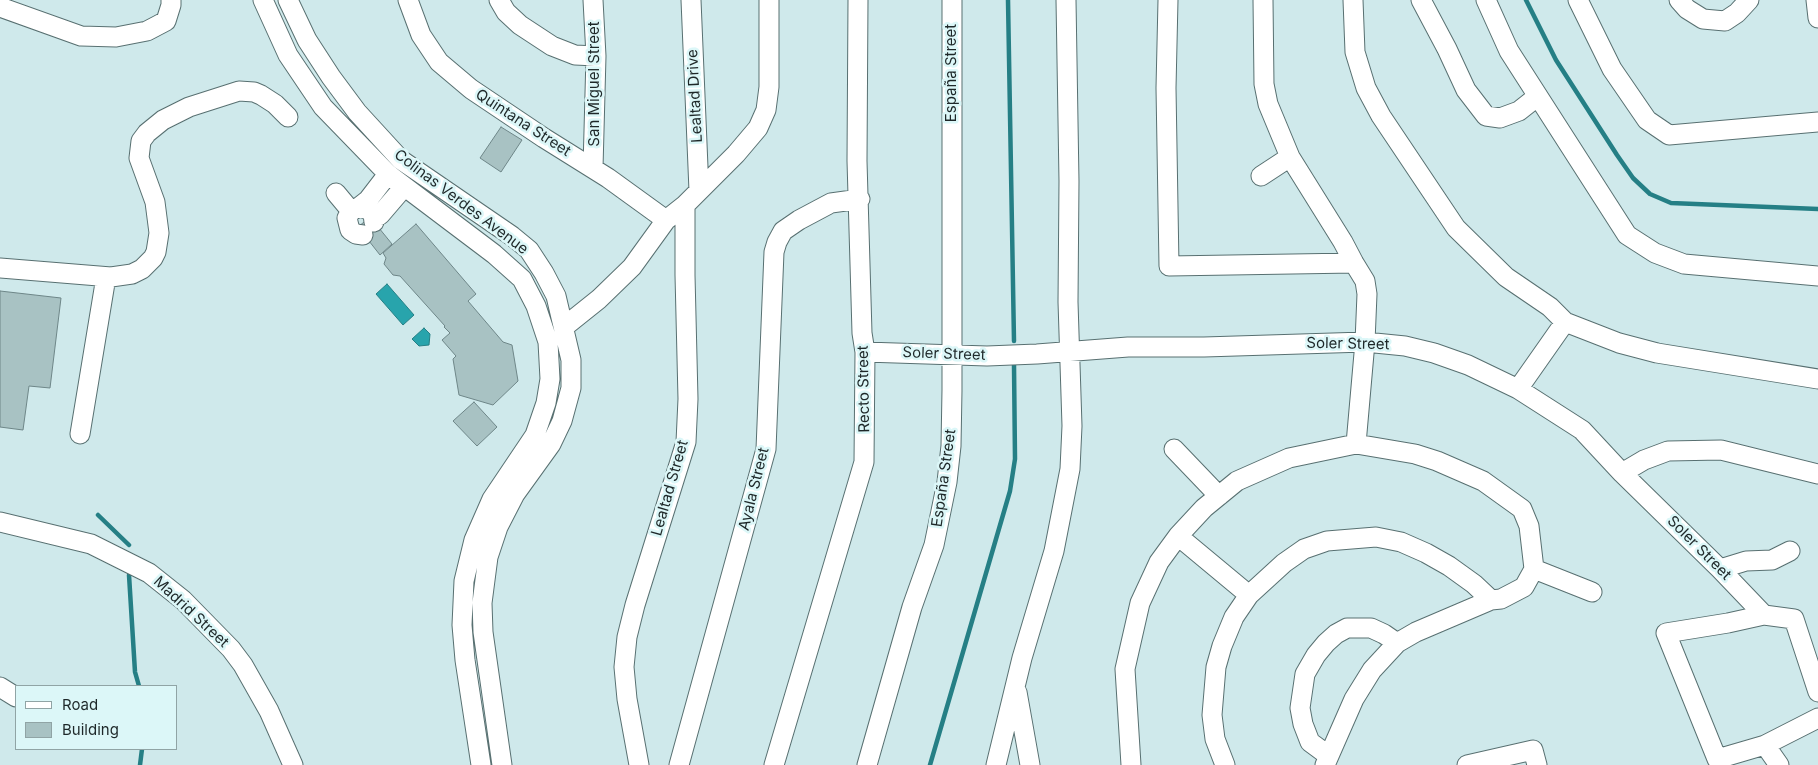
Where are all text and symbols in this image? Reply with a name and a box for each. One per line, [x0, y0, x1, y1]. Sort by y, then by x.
street label: San Miguel Street [585, 21, 603, 147]
street label: España Street [942, 24, 960, 122]
street label: Lealtad Drive [684, 49, 706, 143]
street label: Quintana Street [472, 85, 574, 161]
street label: Colinas Verdes Avenue [390, 146, 532, 258]
street label: Soler Street [1306, 334, 1390, 354]
street label: Soler Street [902, 344, 986, 364]
street label: Recto Street [854, 345, 874, 433]
street label: España Street [928, 428, 960, 528]
street label: Lealtad Street [648, 438, 692, 538]
street label: Ayala Street [735, 446, 773, 532]
street label: Soler Street [1663, 512, 1735, 584]
street label: Madrid Street [150, 573, 232, 651]
legend [15, 685, 178, 750]
text: Road [62, 695, 98, 714]
text: Building [62, 720, 119, 739]

